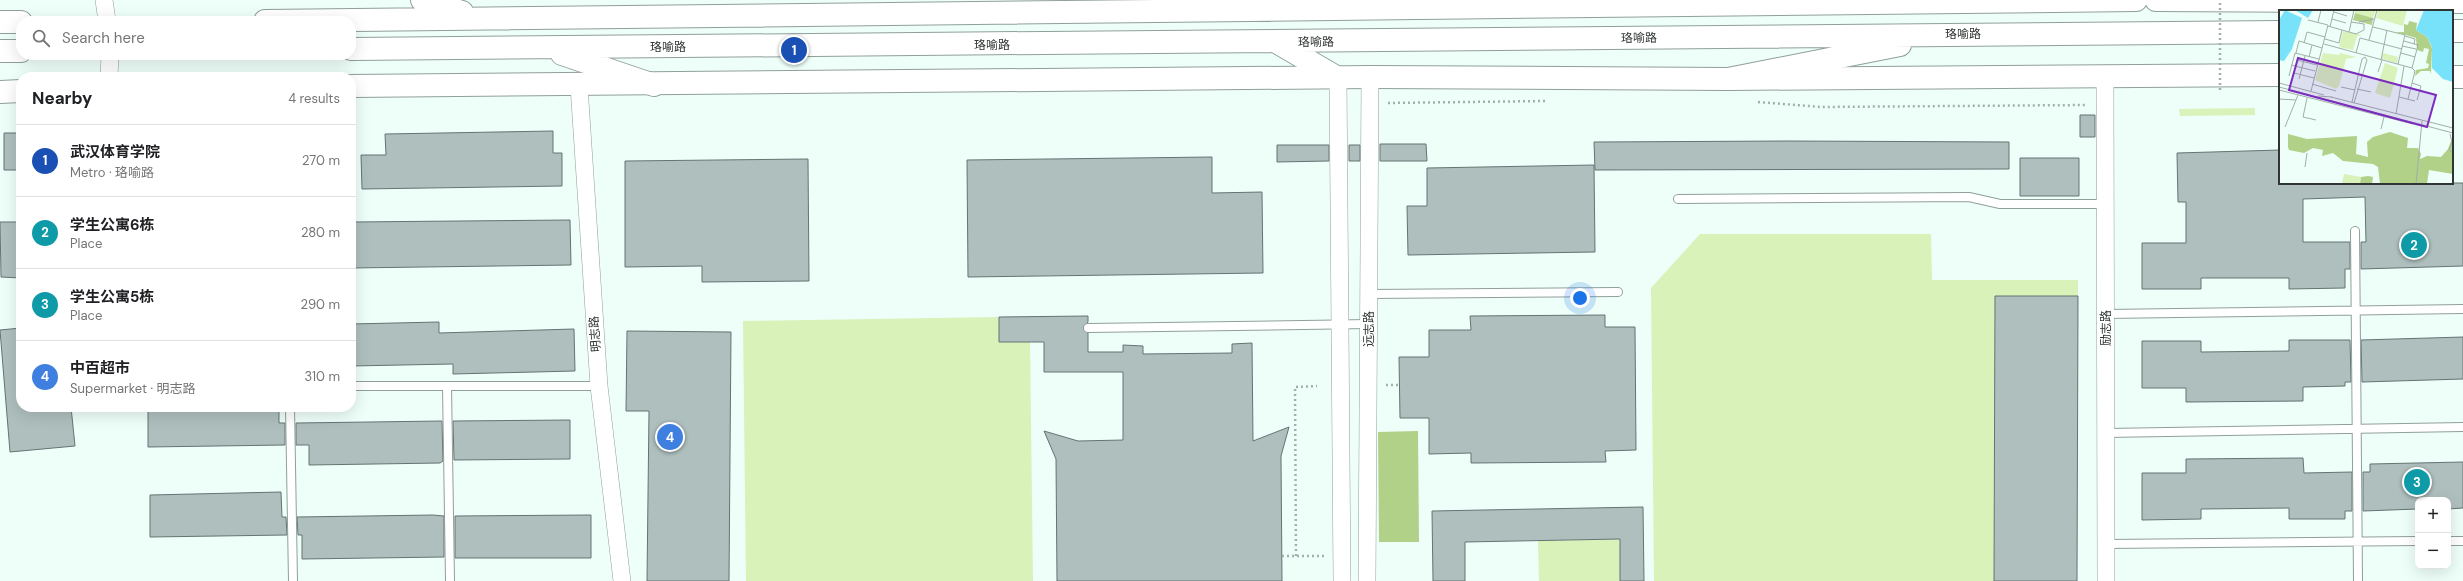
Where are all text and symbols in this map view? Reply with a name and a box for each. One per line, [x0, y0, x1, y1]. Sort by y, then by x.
inset map [2279, 10, 2453, 184]
search box [16, 16, 356, 60]
street label: 珞喻路 [1945, 26, 1981, 42]
icon: search [30, 27, 52, 49]
text: Search here [62, 28, 145, 48]
street label: 珞喻路 [1621, 30, 1657, 46]
street label: 珞喻路 [1298, 34, 1334, 50]
pin: 1 [781, 35, 807, 65]
street label: 珞喻路 [974, 37, 1010, 53]
street label: 珞喻路 [650, 39, 686, 55]
text: Nearby [32, 87, 92, 109]
text: 4 results [288, 90, 340, 107]
text: 武汉体育学院 [70, 142, 160, 162]
text: 1 [43, 152, 47, 169]
text: 270 m [302, 152, 340, 169]
text: Metro · 珞喻路 [70, 164, 154, 181]
text: 学生公寓6栋 [70, 215, 155, 235]
text: 2 [41, 224, 49, 241]
text: 280 m [301, 224, 340, 241]
pin: 2 [2401, 230, 2427, 260]
text: Place [70, 235, 102, 252]
text: 学生公寓5栋 [70, 287, 154, 307]
your location [1570, 288, 1590, 308]
text: 3 [41, 296, 49, 313]
text: 290 m [301, 296, 340, 313]
text: Place [70, 307, 102, 324]
street label: 励志路 [2098, 310, 2114, 346]
street label: 远志路 [1361, 311, 1377, 347]
street label: 明志路 [586, 315, 604, 353]
text: 中百超市 [70, 358, 130, 378]
text: 4 [41, 368, 49, 385]
text: 310 m [305, 368, 340, 385]
text: Supermarket · 明志路 [70, 380, 196, 397]
pin: 4 [657, 422, 683, 452]
pin: 3 [2404, 467, 2430, 497]
map controls [2415, 497, 2451, 569]
button: + [2415, 497, 2451, 533]
button: − [2415, 533, 2451, 569]

